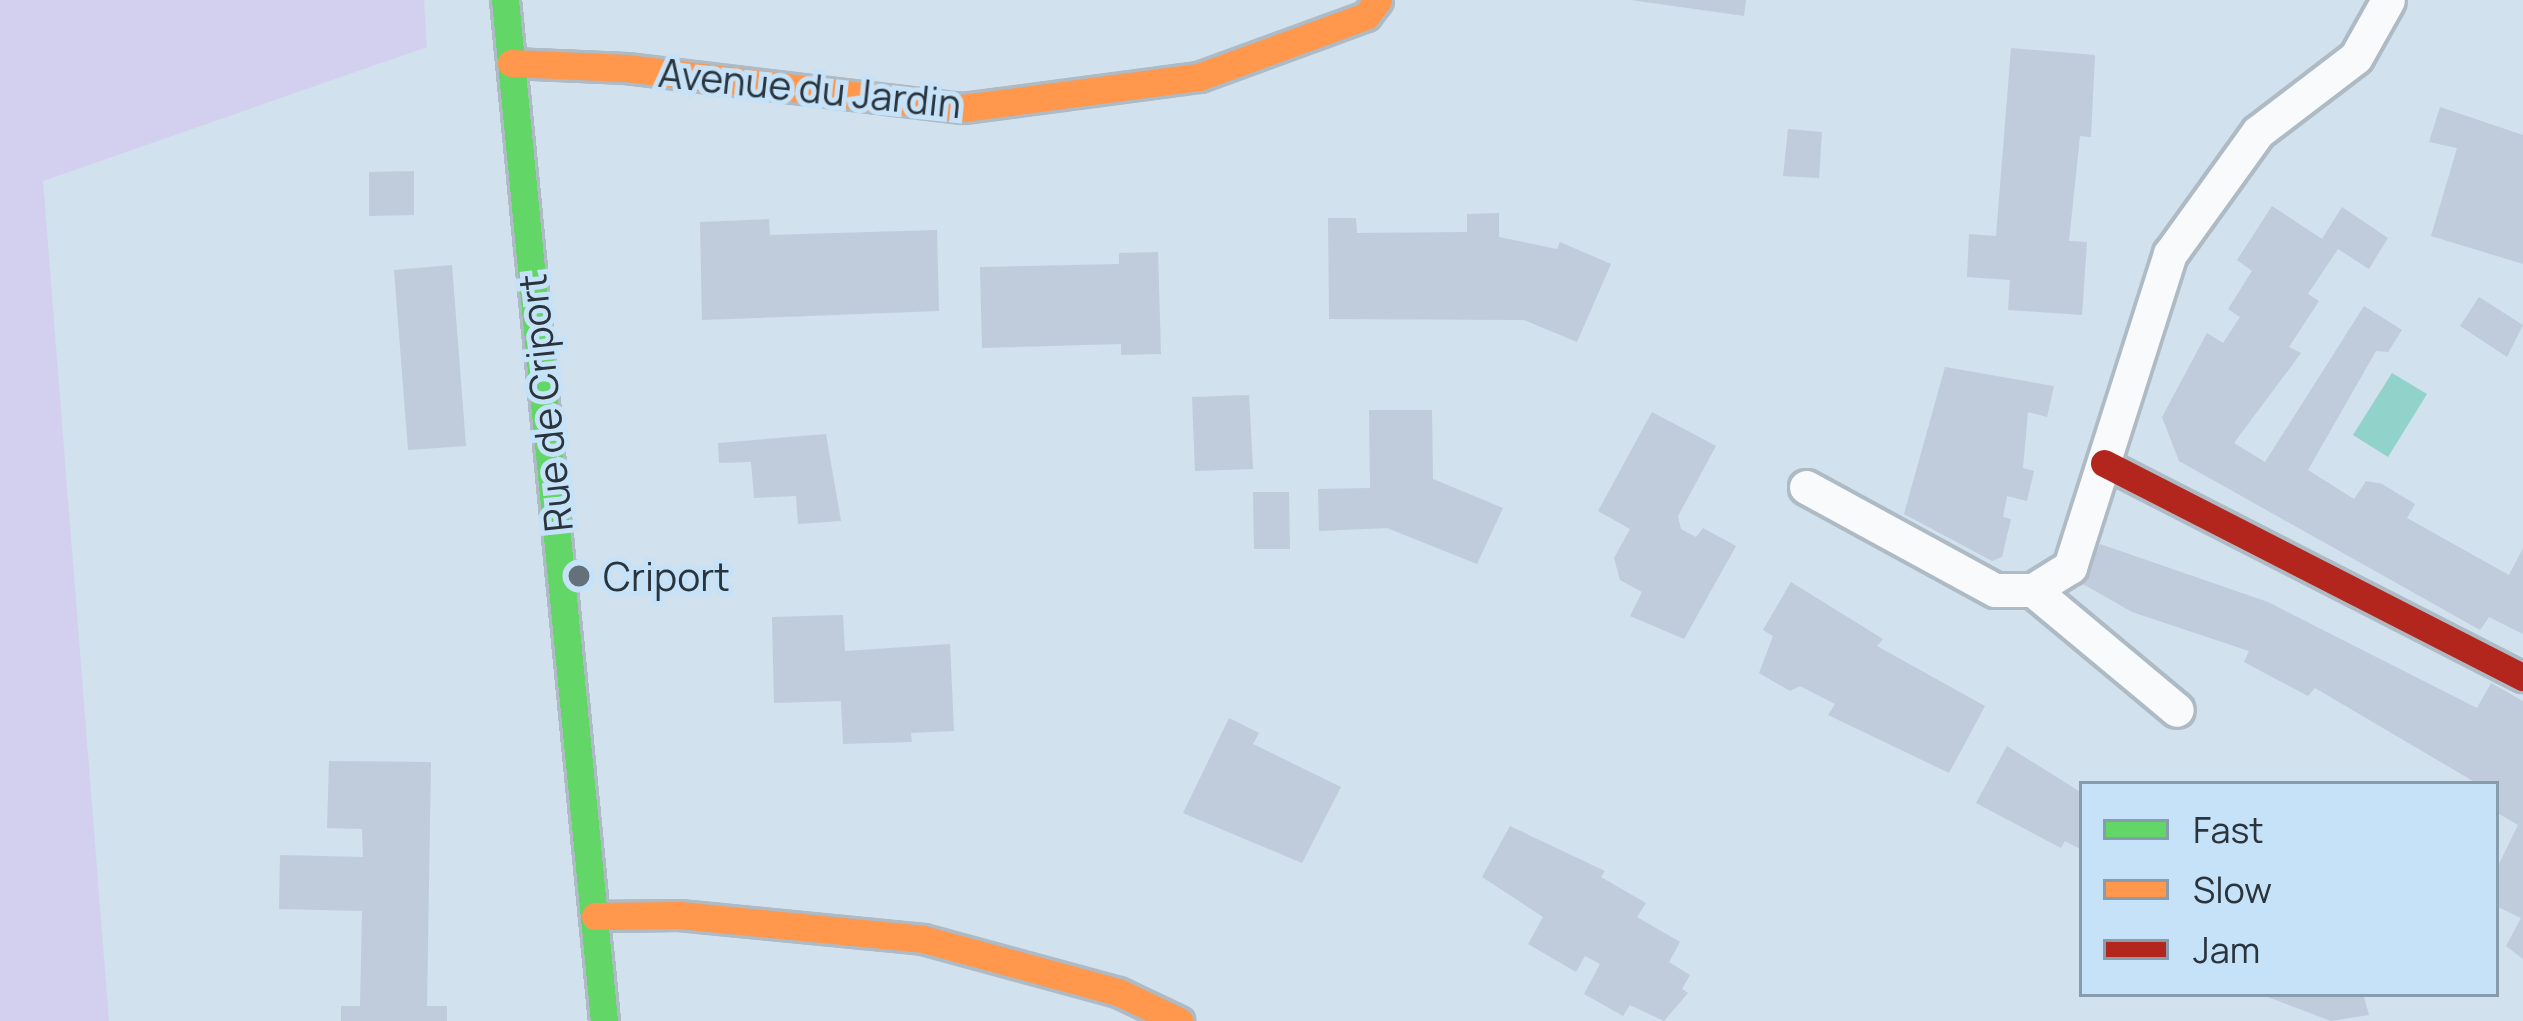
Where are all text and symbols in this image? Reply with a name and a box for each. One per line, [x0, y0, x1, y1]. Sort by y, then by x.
street label: Avenue du Jardin [656, 49, 964, 127]
street label: Rue de Criport [508, 272, 582, 534]
place label: Criport [603, 553, 730, 599]
marker: Criport [566, 563, 592, 589]
legend [2079, 781, 2499, 997]
text: Fast [2193, 805, 2264, 854]
text: Slow [2193, 865, 2272, 914]
text: Jam [2193, 925, 2260, 974]

